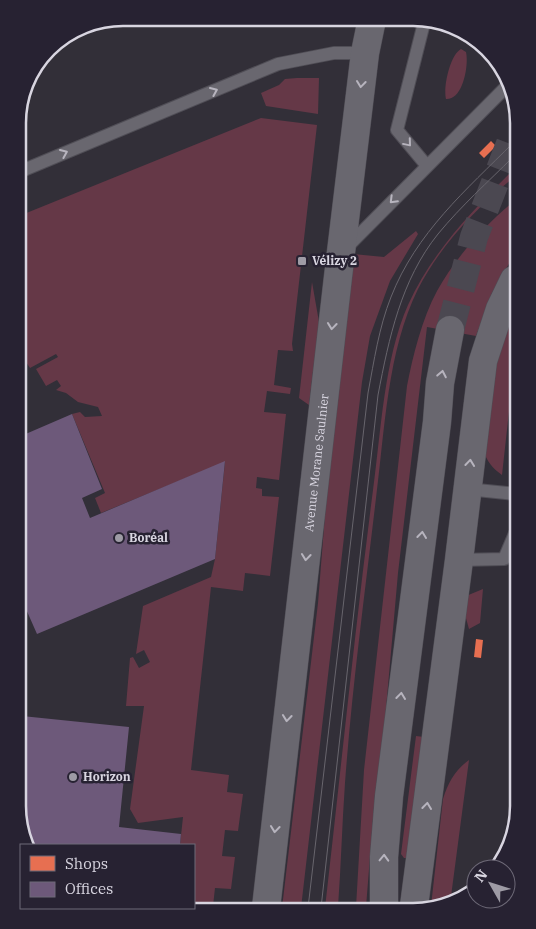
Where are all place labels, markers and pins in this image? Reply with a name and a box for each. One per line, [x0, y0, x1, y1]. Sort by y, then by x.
place label: Vélizy 2 [312, 253, 357, 268]
marker: Vélizy 2 [296, 255, 308, 267]
place label: Boréal [129, 530, 168, 545]
marker: Boréal [113, 532, 125, 544]
place label: Horizon [83, 769, 131, 784]
marker: Horizon [67, 771, 79, 783]

